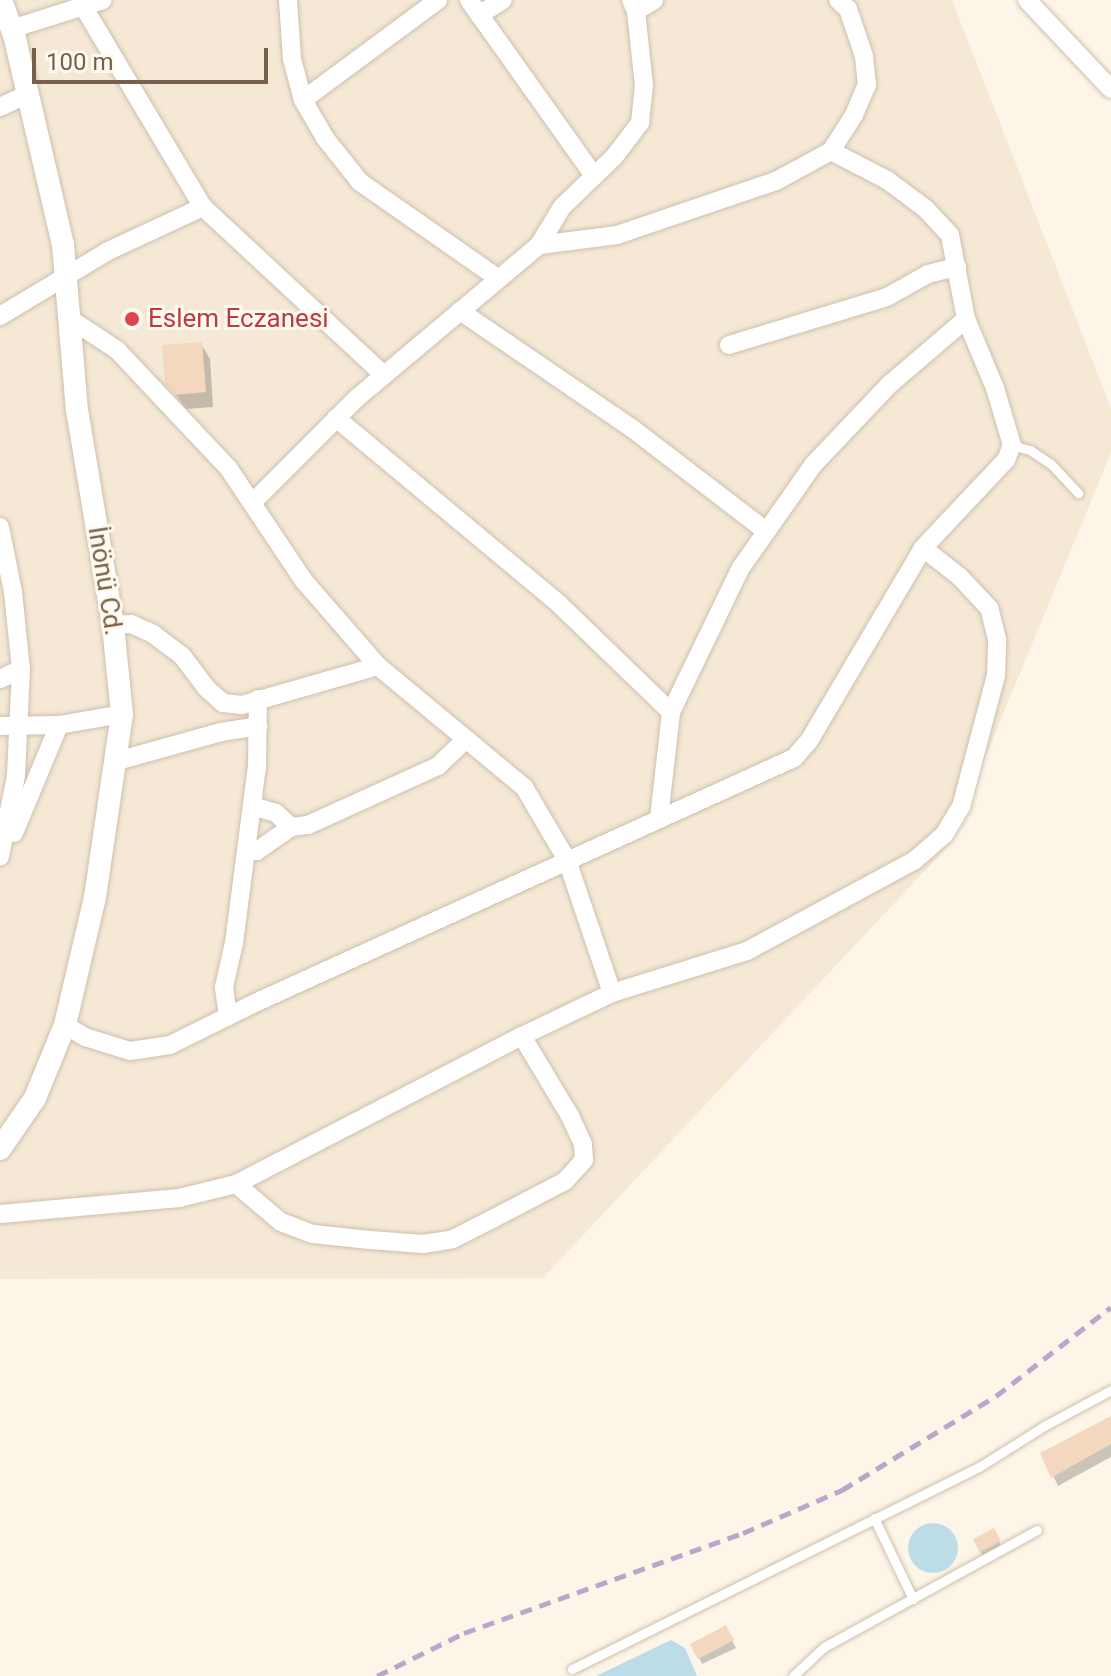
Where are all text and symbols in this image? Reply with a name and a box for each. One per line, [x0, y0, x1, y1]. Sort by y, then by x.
scale bar [36, 32, 272, 82]
text: 100 m [46, 48, 113, 76]
place label: Eslem Eczanesi [148, 303, 329, 335]
marker: Eslem Eczanesi [123, 310, 141, 328]
street label: İnönü Cd. [81, 524, 129, 638]

